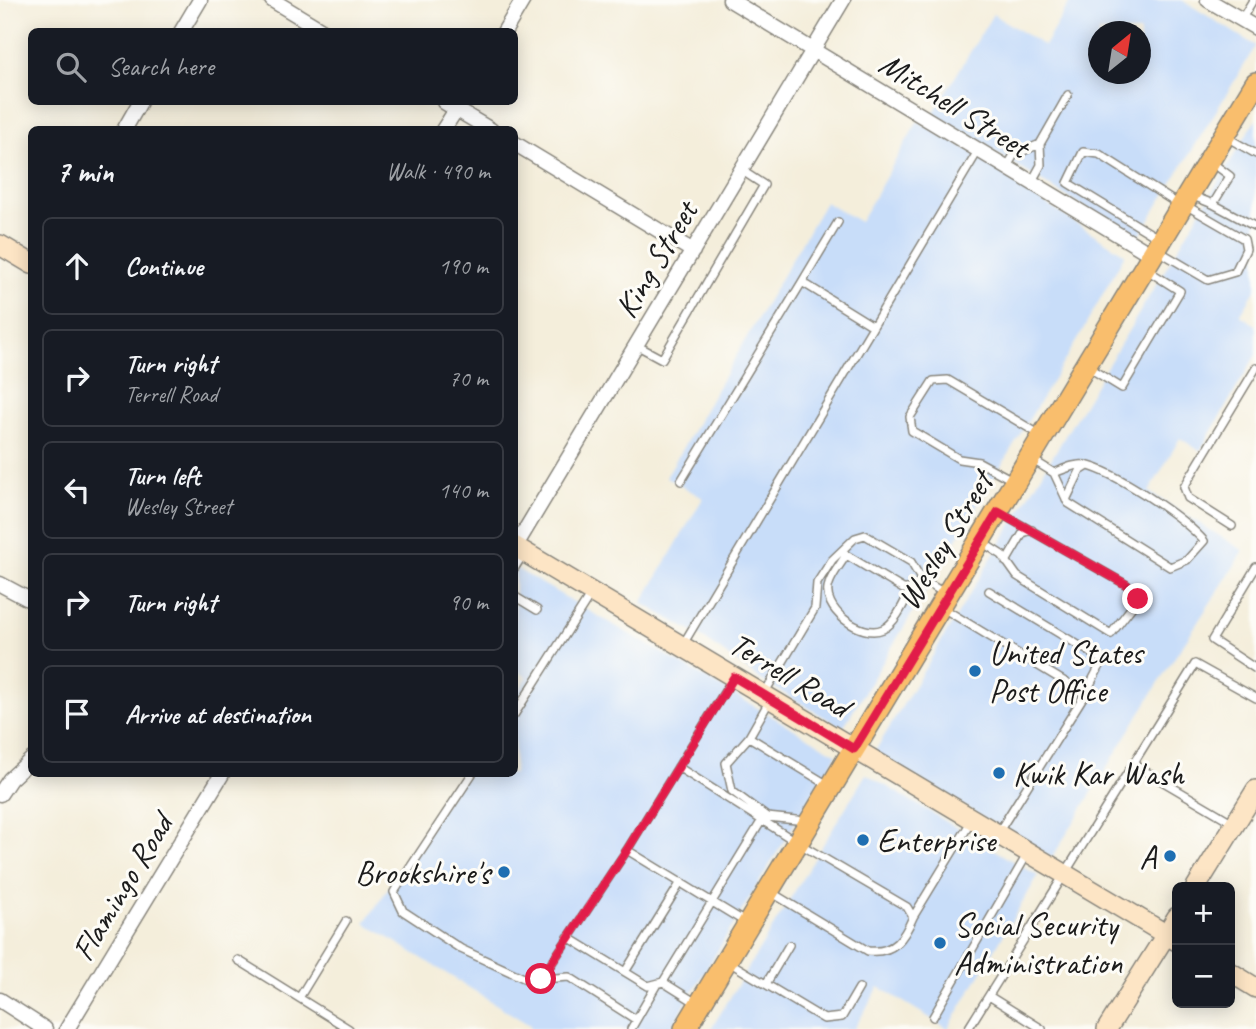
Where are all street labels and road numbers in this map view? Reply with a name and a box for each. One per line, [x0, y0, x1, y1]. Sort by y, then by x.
street label: Mitchell Street [872, 42, 1040, 169]
street label: King Street [605, 191, 709, 325]
street label: Wesley Street [887, 460, 1004, 617]
street label: Terrell Road [722, 623, 862, 730]
street label: Flamingo Road [62, 802, 185, 968]

